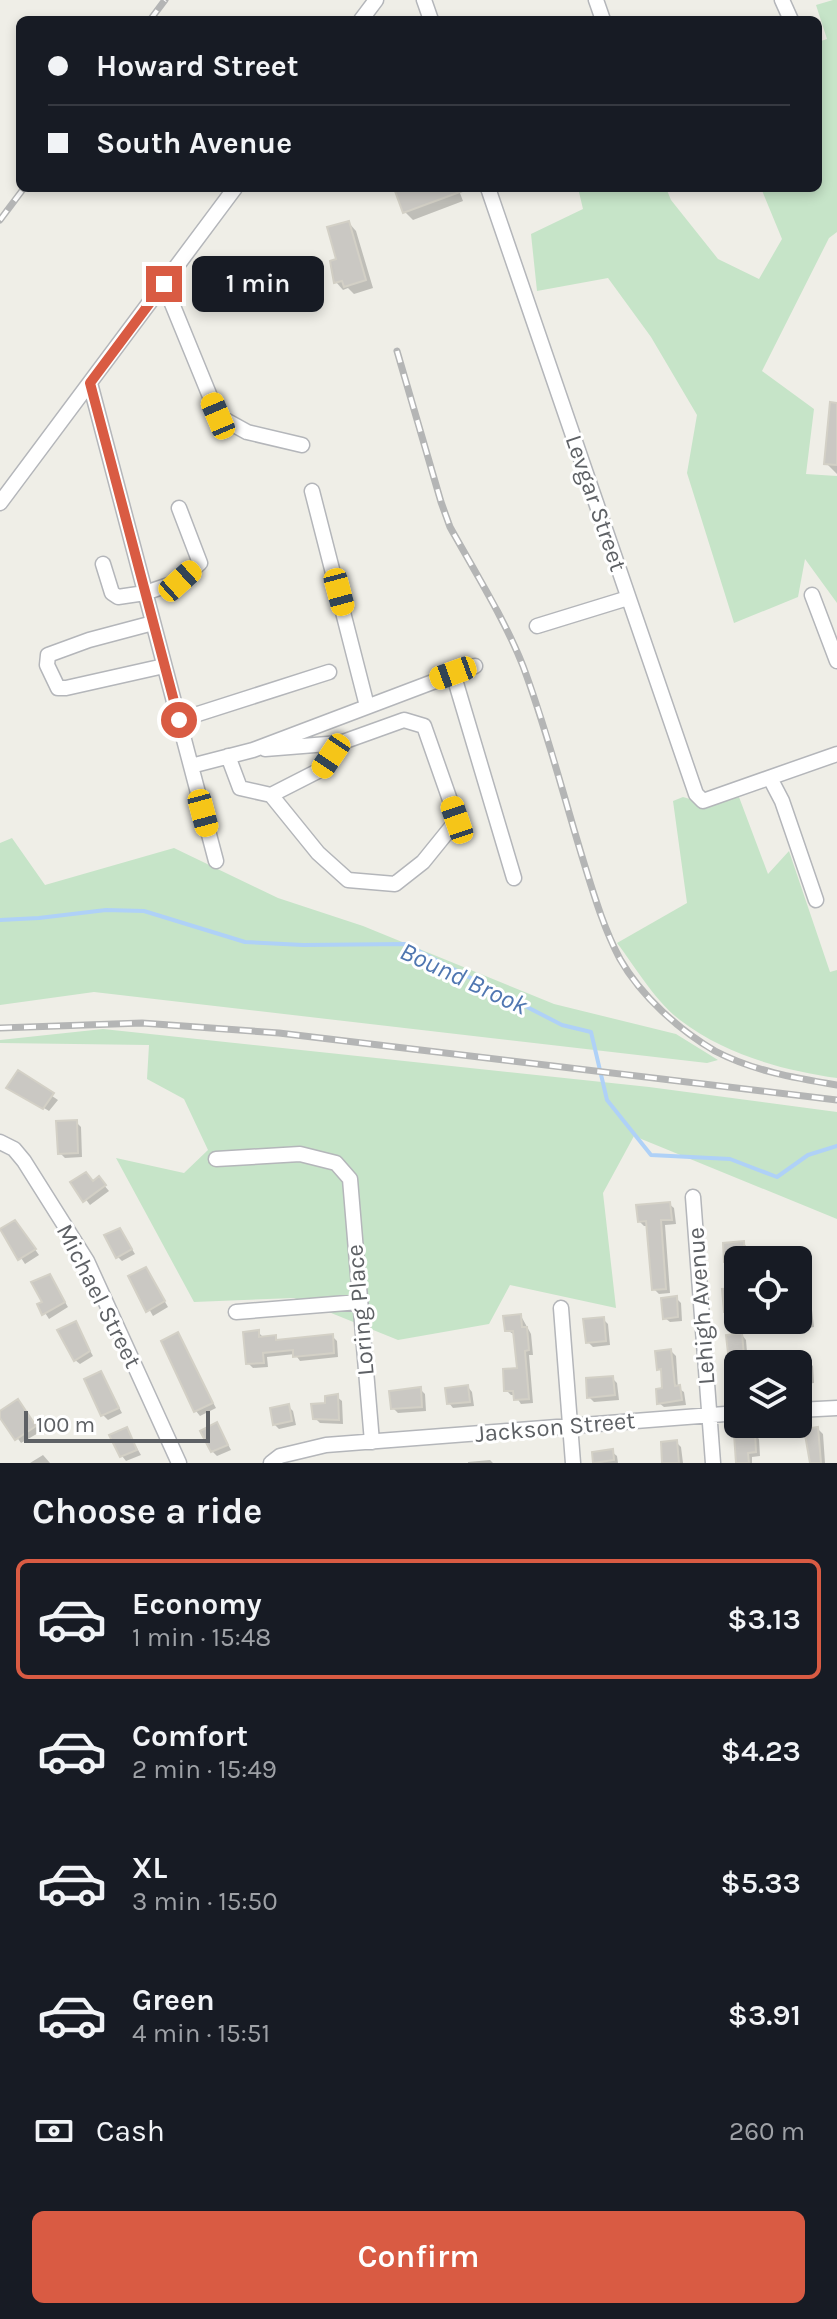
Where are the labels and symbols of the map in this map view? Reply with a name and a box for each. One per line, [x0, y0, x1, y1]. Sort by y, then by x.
callout: 1 min [192, 256, 324, 312]
route end [146, 266, 182, 302]
car [198, 389, 238, 443]
street label: Levgar Street [560, 431, 632, 575]
car [154, 556, 206, 606]
car [321, 566, 357, 618]
car [426, 654, 480, 692]
route start [161, 702, 197, 738]
car [308, 729, 354, 783]
car [185, 787, 221, 839]
car [438, 793, 476, 847]
water label: Bound Brook [395, 935, 533, 1022]
street label: Michael Street [51, 1219, 147, 1373]
street label: Lehigh Avenue [682, 1226, 720, 1386]
street label: Loring Place [340, 1243, 380, 1377]
street label: Jackson Street [474, 1406, 636, 1448]
scale bar [24, 1407, 210, 1443]

